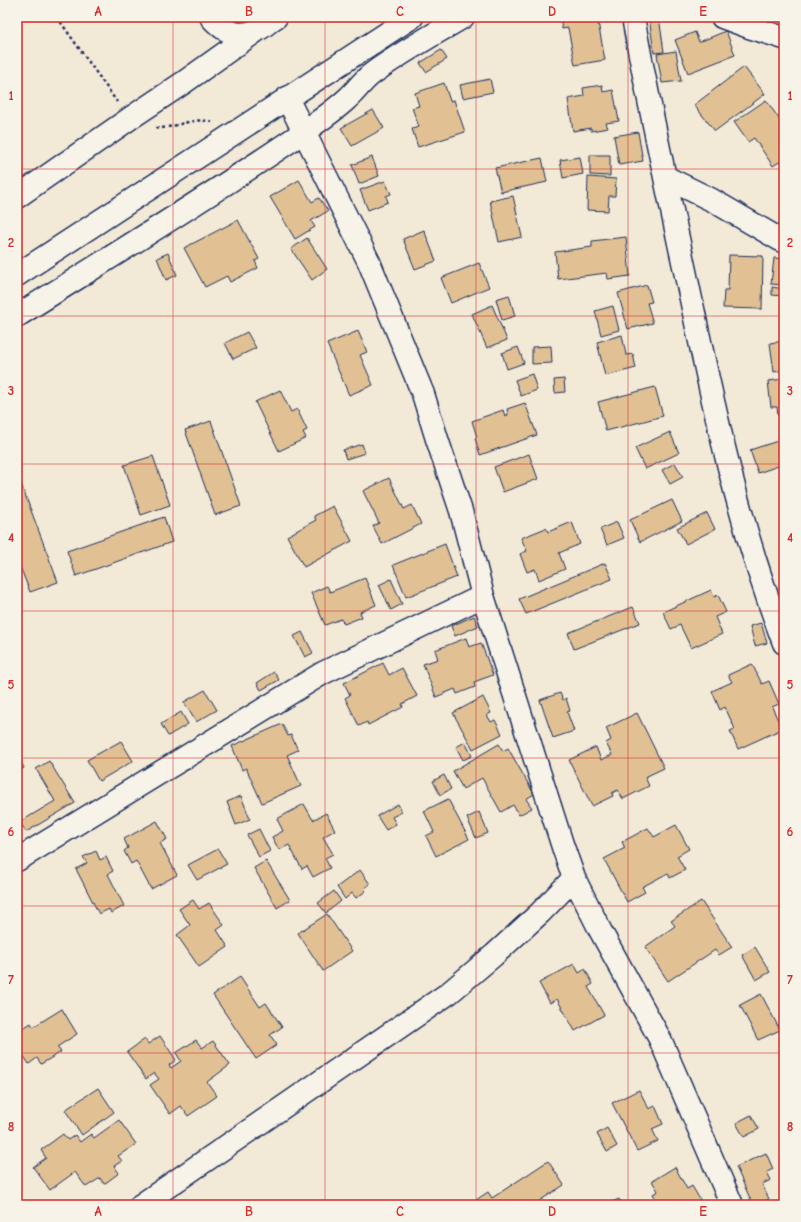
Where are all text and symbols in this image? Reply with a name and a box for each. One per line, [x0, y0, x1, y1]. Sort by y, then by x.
text: A [94, 4, 102, 19]
text: B [245, 4, 253, 19]
text: C [396, 4, 404, 19]
text: D [548, 4, 556, 19]
text: E [699, 4, 707, 19]
text: 1 [8, 88, 14, 103]
text: 1 [787, 88, 793, 103]
text: 2 [8, 235, 14, 250]
text: 2 [787, 235, 793, 250]
text: 3 [8, 383, 14, 398]
text: 3 [787, 383, 793, 398]
text: 4 [8, 530, 14, 545]
text: 4 [787, 530, 793, 545]
text: 5 [8, 677, 15, 692]
text: 5 [787, 677, 794, 692]
text: 6 [8, 824, 15, 839]
text: 6 [787, 824, 794, 839]
text: 7 [8, 972, 14, 987]
text: 7 [787, 972, 793, 987]
text: 8 [8, 1119, 14, 1134]
text: 8 [787, 1119, 793, 1134]
text: A [94, 1204, 102, 1219]
text: B [245, 1204, 253, 1219]
text: C [396, 1204, 404, 1219]
text: D [548, 1204, 556, 1219]
text: E [699, 1204, 707, 1219]

